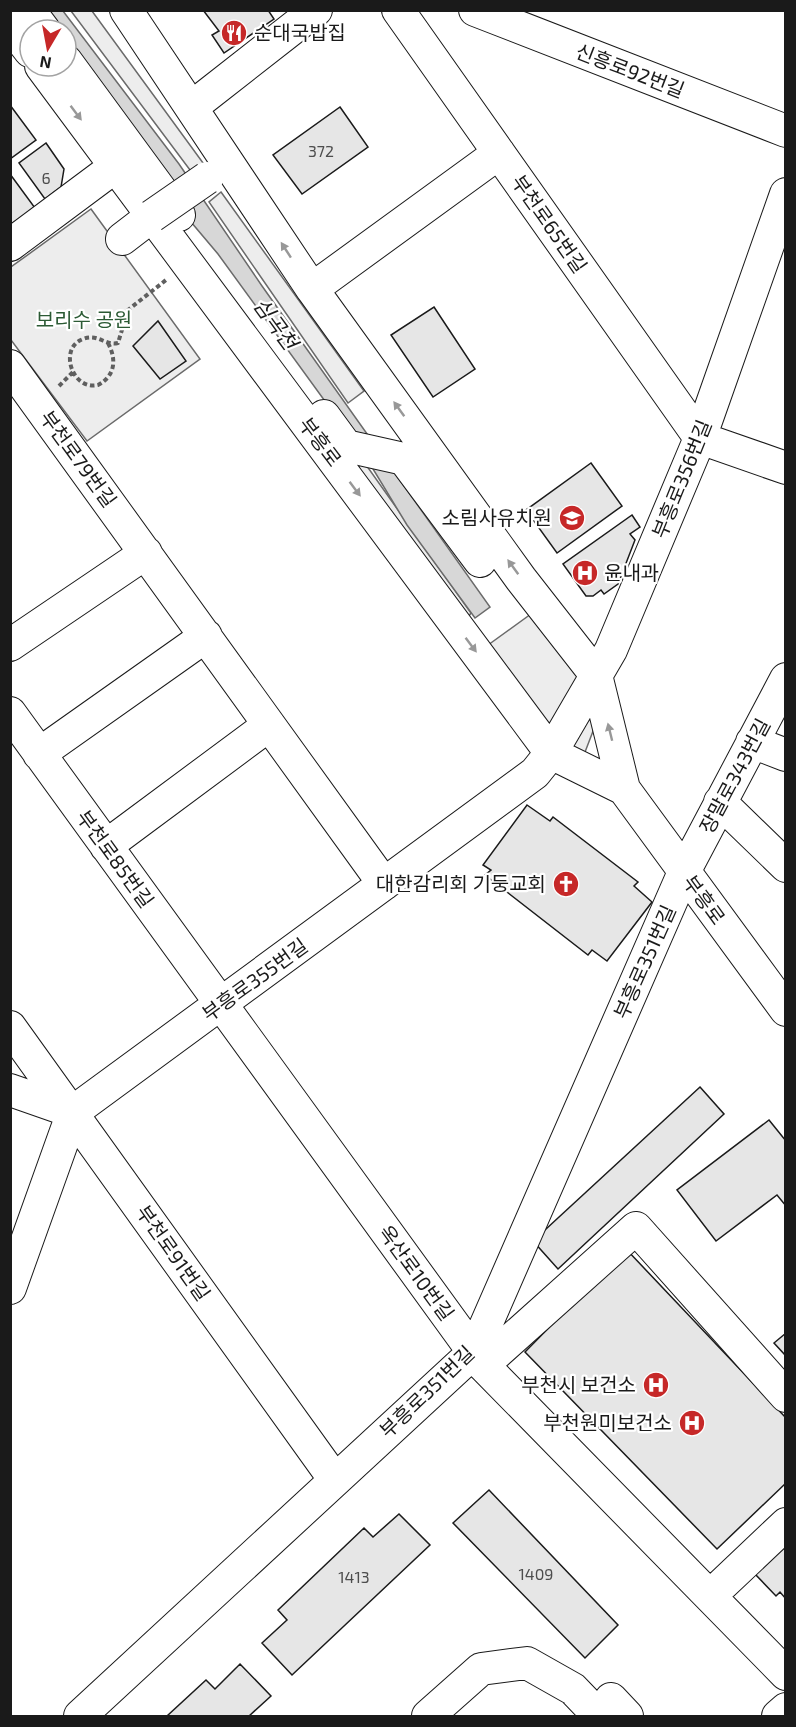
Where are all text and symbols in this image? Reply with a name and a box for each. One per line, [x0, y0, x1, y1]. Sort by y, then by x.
north arrow [18, 18, 78, 78]
restaurant icon: 순대국밥집 [219, 18, 249, 48]
place label: 순대국밥집 [254, 20, 346, 44]
street label: 신흥로92번길 [573, 38, 688, 102]
text: N [38, 53, 53, 74]
one-way arrow [69, 105, 82, 121]
house number: 372 [308, 141, 334, 160]
house number: 6 [41, 168, 51, 187]
street label: 부천로65번길 [507, 170, 592, 277]
one-way arrow [281, 242, 292, 258]
water label: 심곡천 [249, 292, 305, 356]
park label: 보리수 공원 [36, 307, 132, 331]
one-way arrow [393, 402, 405, 417]
street label: 부천로79번길 [36, 405, 122, 511]
street label: 부흥로 [295, 412, 347, 471]
street label: 부흥로356번길 [646, 416, 716, 541]
one-way arrow [349, 480, 361, 496]
school or university icon: 소림사유치원 [557, 503, 587, 533]
place label: 소림사유치원 [442, 505, 552, 529]
hospital icon: 윤내과 [570, 558, 600, 588]
one-way arrow [507, 560, 519, 576]
place label: 윤내과 [604, 560, 659, 584]
one-way arrow [465, 637, 478, 653]
street label: 장말로343번길 [694, 714, 774, 837]
one-way arrow [604, 723, 614, 741]
street label: 부천로85번길 [72, 805, 159, 912]
church icon: 대한감리회 기둥교회 [551, 869, 581, 899]
street label: 부흥로 [679, 870, 731, 929]
place label: 대한감리회 기둥교회 [376, 871, 546, 895]
street label: 부흥로351번길 [608, 901, 680, 1022]
street label: 부흥로355번길 [197, 933, 312, 1026]
street label: 부천로91번길 [132, 1200, 216, 1305]
street label: 옥산로10번길 [374, 1220, 459, 1325]
street label: 부흥로351번길 [374, 1340, 478, 1442]
hospital icon: 부천시 보건소 [641, 1370, 671, 1400]
place label: 부천시 보건소 [521, 1372, 636, 1396]
hospital icon: 부천원미보건소 [677, 1408, 707, 1438]
place label: 부천원미보건소 [543, 1410, 672, 1434]
house number: 1409 [518, 1564, 554, 1583]
house number: 1413 [338, 1567, 370, 1586]

